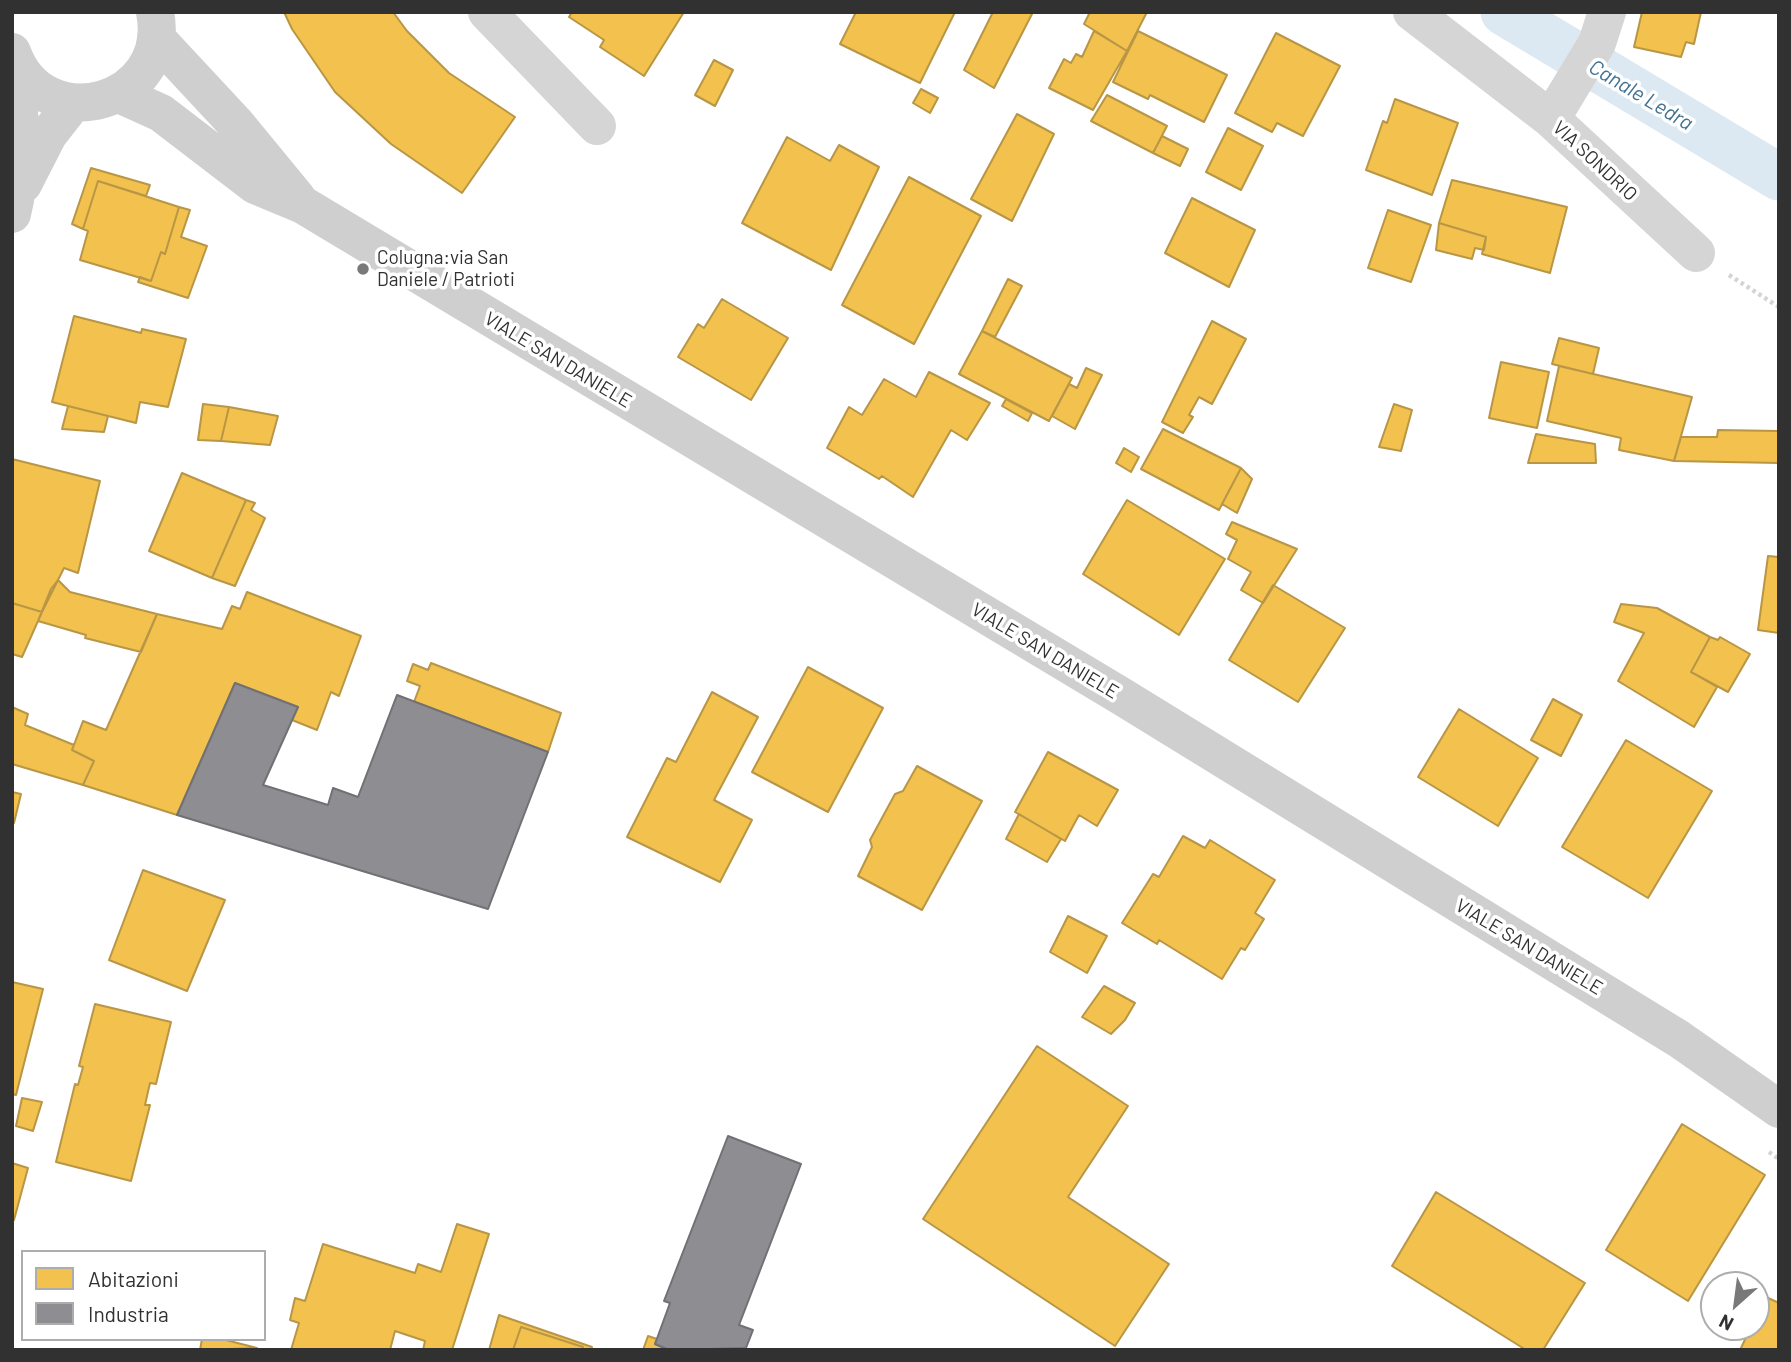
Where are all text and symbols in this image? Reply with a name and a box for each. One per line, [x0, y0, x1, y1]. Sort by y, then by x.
water label: Canale Ledra [1584, 54, 1698, 136]
street label: VIA SONDRIO [1548, 116, 1642, 206]
place label: Colugna:via San Daniele / Patrioti [377, 247, 515, 291]
marker: Colugna:via San Daniele / Patrioti [355, 261, 371, 277]
street label: VIALE SAN DANIELE [480, 307, 636, 413]
street label: VIALE SAN DANIELE [967, 598, 1123, 704]
street label: VIALE SAN DANIELE [1451, 894, 1607, 1000]
legend [21, 1250, 266, 1341]
text: Abitazioni [88, 1266, 179, 1291]
north arrow [1700, 1271, 1770, 1341]
text: Industria [88, 1301, 169, 1326]
text: N [1715, 1310, 1737, 1336]

